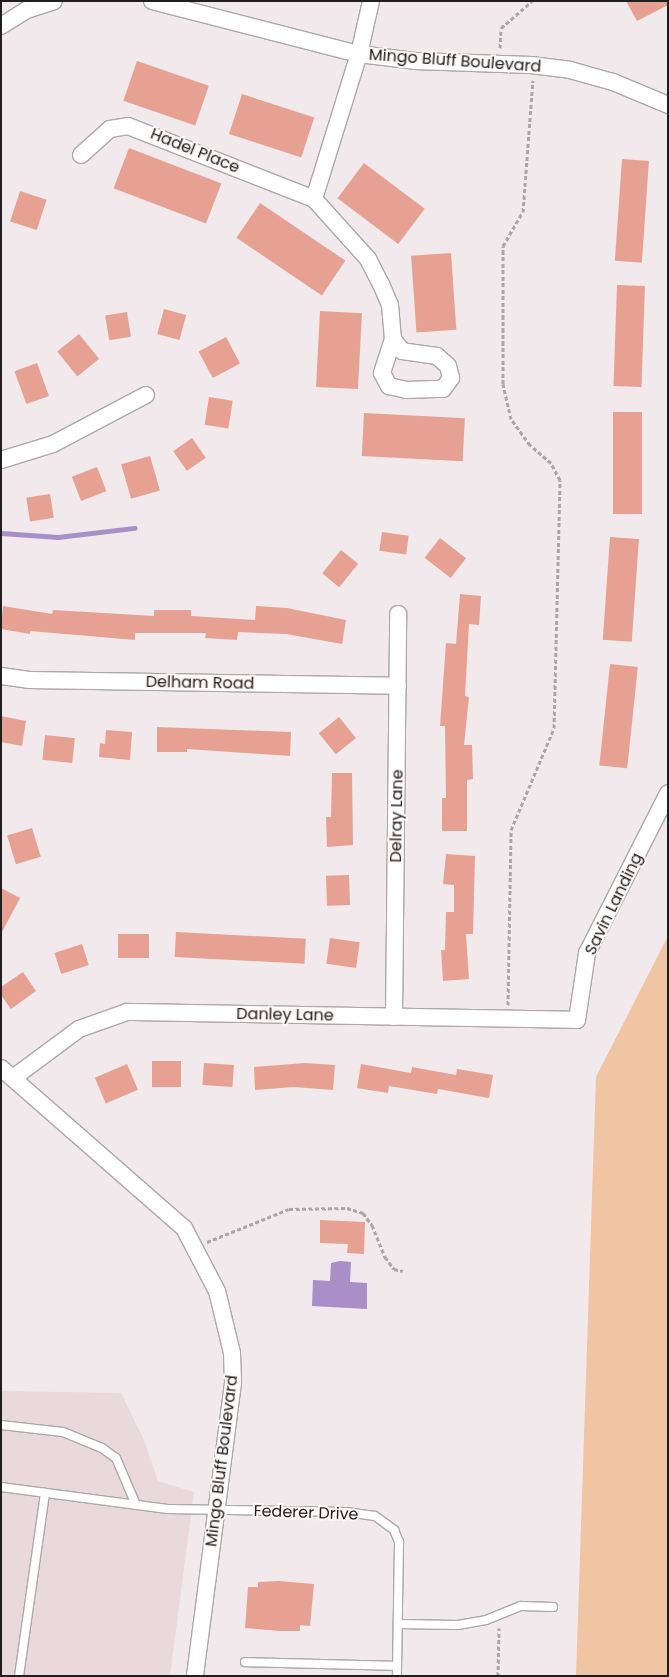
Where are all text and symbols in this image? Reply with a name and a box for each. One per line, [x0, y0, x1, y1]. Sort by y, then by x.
street label: Mingo Bluff Boulevard [368, 45, 542, 77]
street label: Hadel Place [148, 124, 242, 178]
street label: Delham Road [146, 672, 254, 694]
street label: Delray Lane [387, 769, 407, 863]
street label: Savin Landing [581, 850, 647, 958]
street label: Danley Lane [236, 1005, 334, 1025]
street label: Mingo Bluff Boulevard [202, 1374, 242, 1548]
street label: Federer Drive [253, 1502, 359, 1524]

